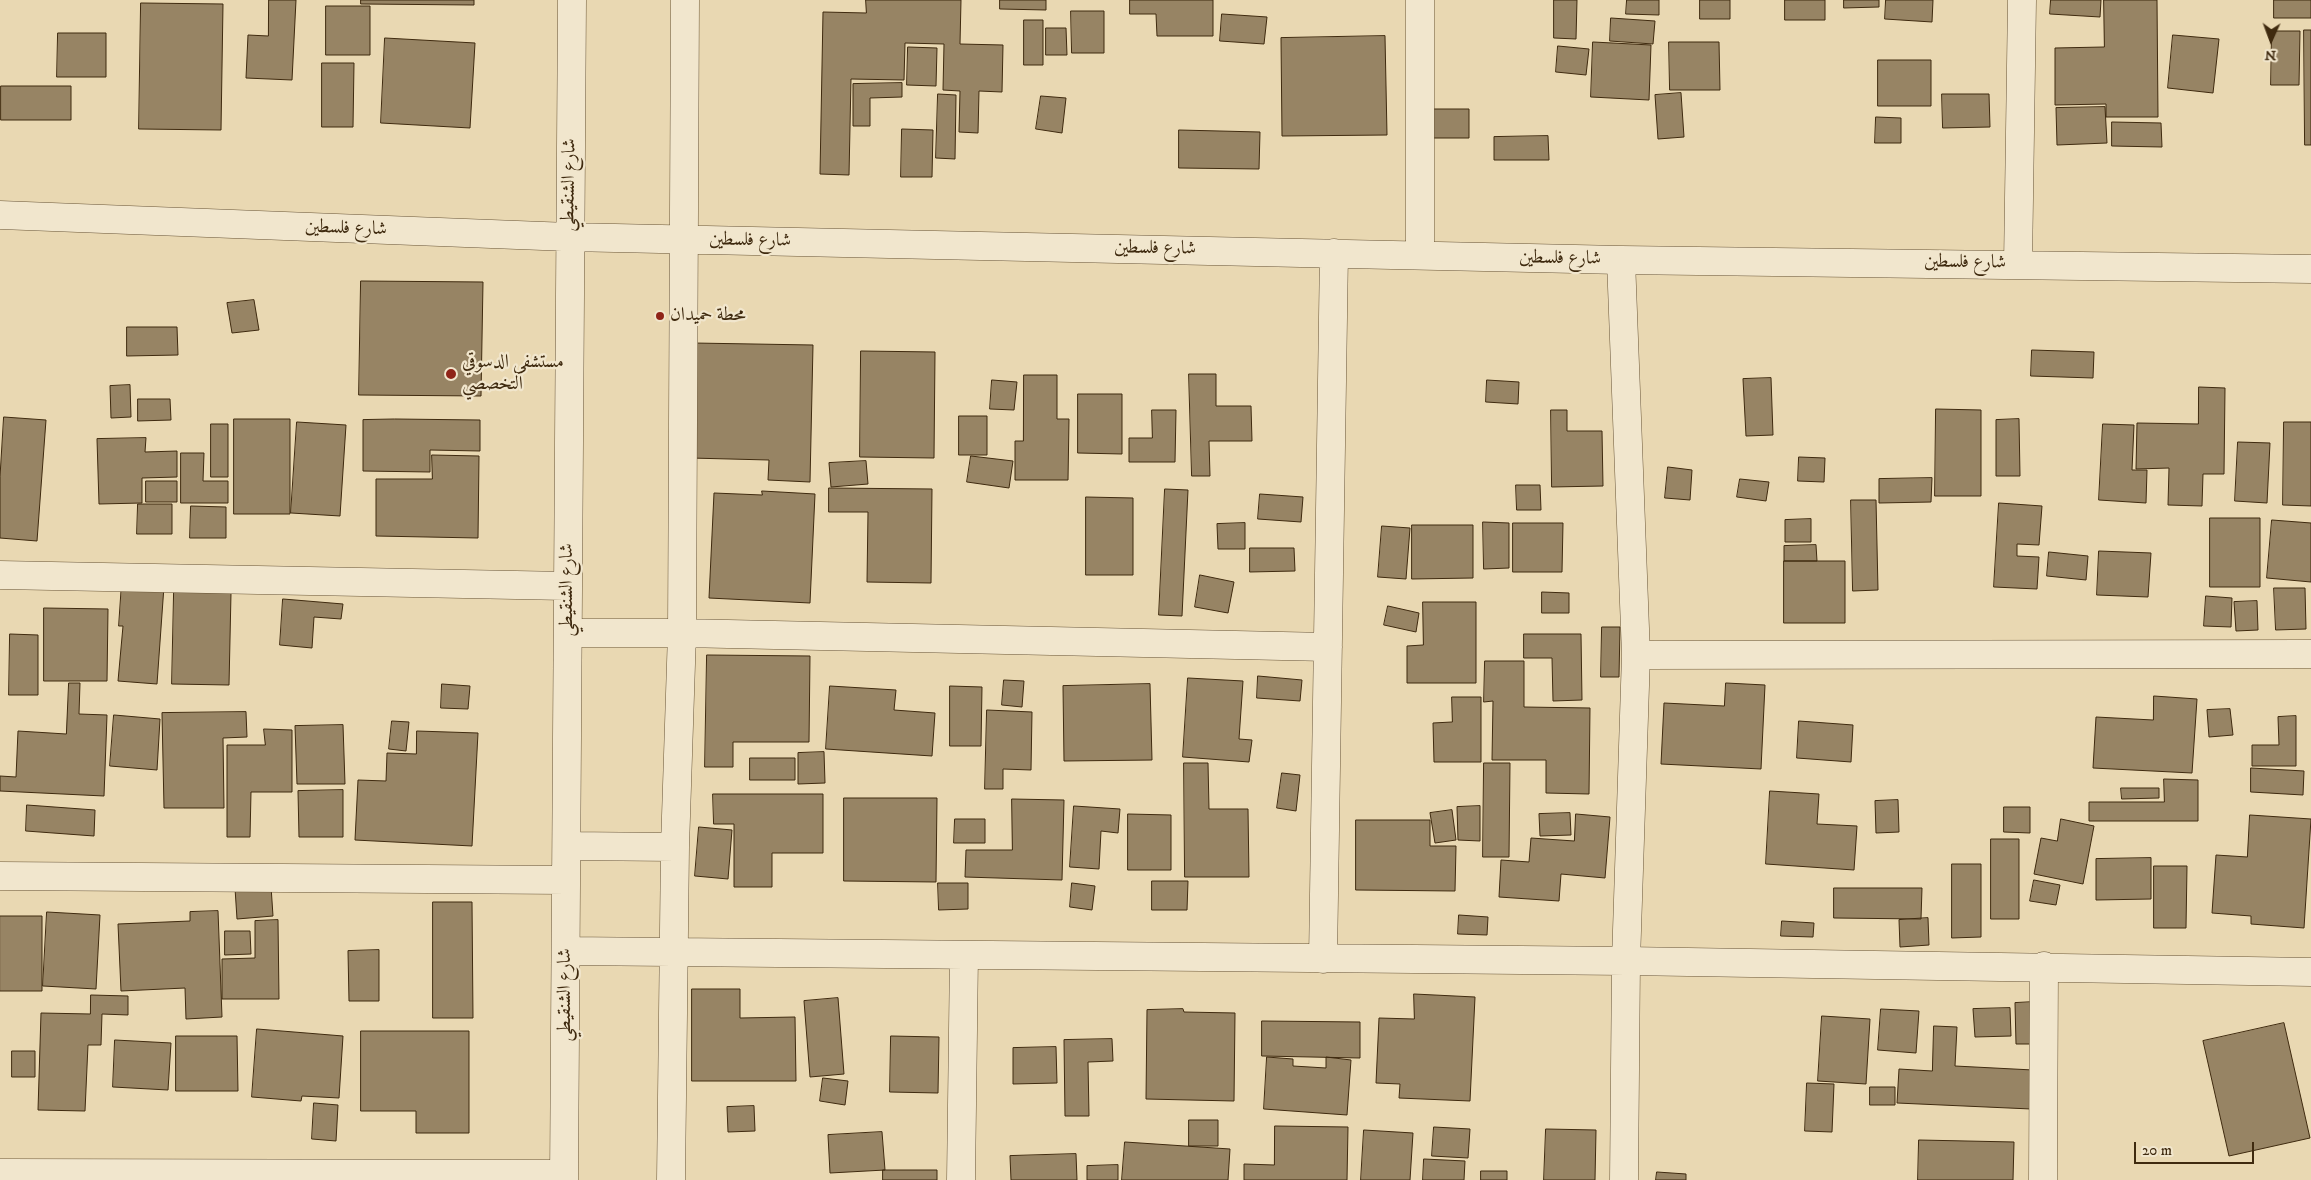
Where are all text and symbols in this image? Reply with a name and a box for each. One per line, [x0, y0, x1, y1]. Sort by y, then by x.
north arrow [2246, 15, 2296, 65]
text: N [2264, 46, 2277, 64]
street label: شارع الشنقيطي [558, 138, 582, 232]
street label: شارع فلسطين [305, 216, 387, 242]
street label: شارع فلسطين [709, 229, 791, 253]
street label: شارع فلسطين [1114, 237, 1196, 261]
street label: شارع فلسطين [1519, 247, 1601, 271]
street label: شارع فلسطين [1924, 251, 2006, 275]
place label: محطة حميدان [670, 305, 746, 327]
marker: محطة حميدان [654, 310, 666, 322]
place label: مستشفى الدسوقي التخصصي [462, 352, 564, 396]
marker: مستشفى الدسوقي التخصصي [444, 367, 458, 381]
street label: شارع الشنقيطي [557, 543, 579, 637]
street label: شارع الشنقيطي [555, 948, 577, 1042]
scale bar [2136, 1132, 2256, 1164]
text: 20 m [2142, 1141, 2172, 1160]

